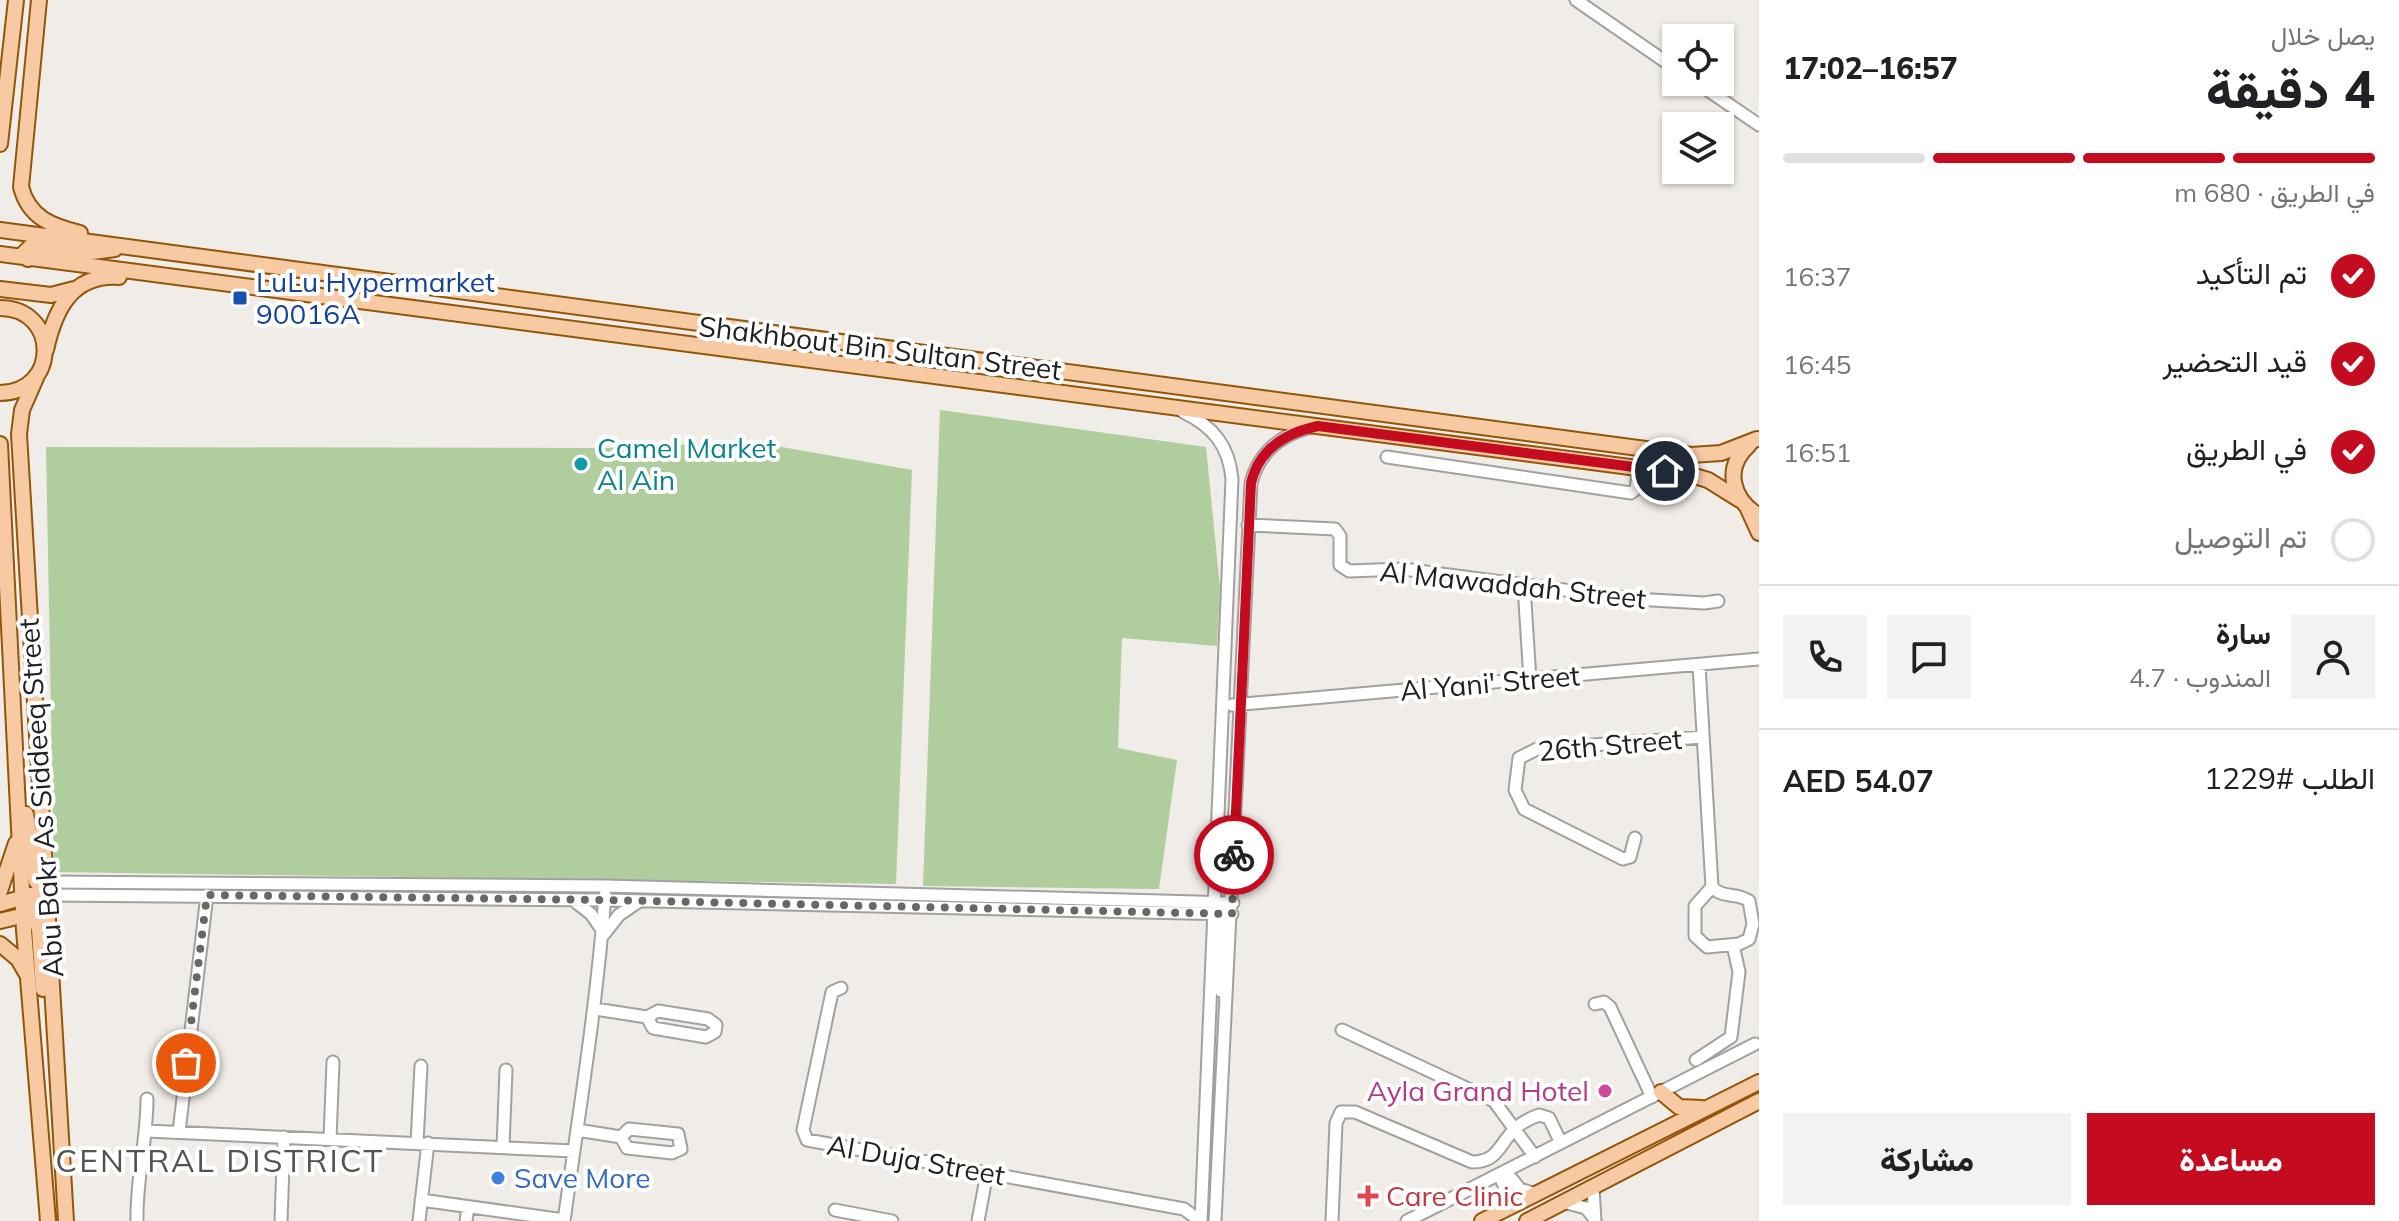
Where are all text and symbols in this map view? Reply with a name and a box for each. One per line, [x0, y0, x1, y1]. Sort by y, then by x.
text: يصل خلال [2271, 19, 2375, 52]
map controls [1662, 24, 1734, 184]
button: locate [1662, 24, 1734, 96]
text: 16:57–17:02 [1783, 49, 1958, 87]
text: 4 دقيقة [2206, 56, 2375, 121]
button: layers [1662, 112, 1734, 184]
text: في الطريق · 680 m [2174, 176, 2375, 209]
text: تم التأكيد [2196, 254, 2307, 292]
icon: check [2331, 254, 2375, 298]
text: 16:37 [1783, 260, 1851, 293]
place label: LuLu Hypermarket 90016A [256, 264, 495, 331]
marker: LuLu Hypermarket 90016A [231, 289, 249, 307]
street label: Shakhbout Bin Sultan Street [697, 308, 1064, 387]
text: قيد التحضير [2163, 342, 2307, 380]
icon: check [2331, 342, 2375, 386]
text: 16:45 [1783, 348, 1851, 381]
place label: Camel Market Al Ain [597, 430, 777, 497]
text: في الطريق [2186, 430, 2307, 468]
icon: check [2331, 430, 2375, 474]
text: 16:51 [1783, 436, 1851, 469]
pin [1631, 437, 1699, 505]
icon: home [1643, 449, 1687, 493]
marker: Camel Market Al Ain [572, 455, 590, 473]
text: تم التوصيل [2174, 518, 2307, 556]
street label: Al Mawaddah Street [1378, 553, 1648, 616]
text: سارة [2216, 614, 2271, 652]
button: phone [1783, 615, 1867, 699]
button: chat [1887, 615, 1971, 699]
button: person [2291, 615, 2375, 699]
street label: Abu Bakr As Siddeeq Street [10, 617, 71, 979]
street label: Al Yani' Street [1399, 657, 1581, 708]
text: المندوب · 4.7 [2129, 661, 2271, 694]
street label: 26th Street [1536, 721, 1684, 768]
text: الطلب #1229 [2204, 759, 2375, 797]
text: AED 54.07 [1783, 762, 1934, 800]
courier [1194, 815, 1274, 895]
icon: bike [1212, 833, 1256, 877]
pin [152, 1029, 220, 1097]
icon: bag [164, 1041, 208, 1085]
place label: Ayla Grand Hotel [1367, 1073, 1589, 1108]
marker: Ayla Grand Hotel [1596, 1082, 1614, 1100]
button: مشاركة [1783, 1113, 2071, 1205]
button: مساعدة [2087, 1113, 2375, 1205]
street label: Al Duja Street [824, 1127, 1008, 1192]
district label: CENTRAL DISTRICT [55, 1140, 385, 1180]
place label: Save More [514, 1160, 651, 1195]
marker: Save More [489, 1169, 507, 1187]
place label: Care Clinic [1386, 1178, 1523, 1213]
marker: Care Clinic [1357, 1185, 1379, 1207]

